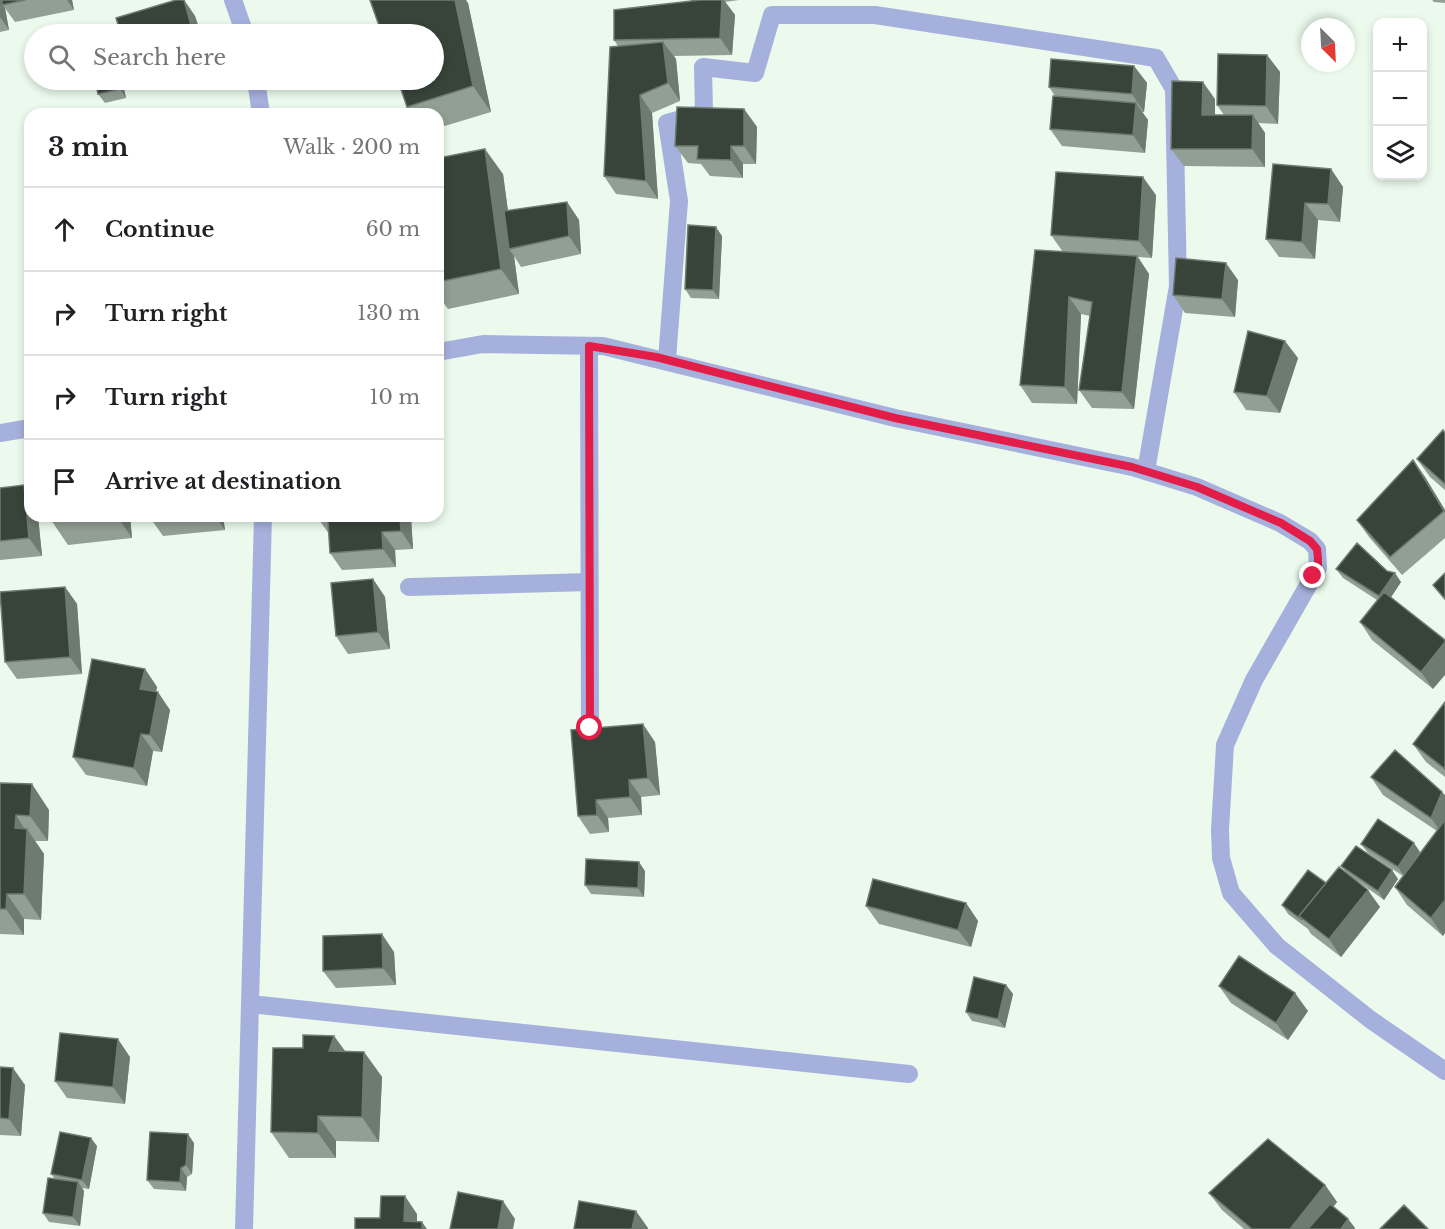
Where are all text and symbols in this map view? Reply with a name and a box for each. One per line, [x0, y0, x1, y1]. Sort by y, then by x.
north arrow [1301, 18, 1355, 72]
map controls [1373, 18, 1427, 180]
button: + [1373, 18, 1427, 72]
search box [24, 24, 444, 90]
icon: search [45, 41, 78, 74]
text: Search here [93, 44, 226, 71]
button: − [1373, 72, 1427, 126]
button: layers [1373, 126, 1427, 180]
text: 3 min [48, 131, 129, 163]
text: Walk · 200 m [283, 135, 420, 159]
icon: ahead [48, 213, 81, 246]
text: Continue [105, 216, 214, 243]
text: 60 m [366, 217, 420, 241]
icon: right [48, 297, 81, 330]
text: Turn right [105, 300, 227, 327]
text: 130 m [357, 301, 420, 325]
icon: right [48, 381, 81, 414]
text: Turn right [105, 384, 227, 411]
text: 10 m [370, 385, 420, 409]
icon: arrive [48, 465, 81, 498]
text: Arrive at destination [105, 468, 342, 495]
route end [1299, 562, 1325, 588]
route start [576, 714, 602, 740]

